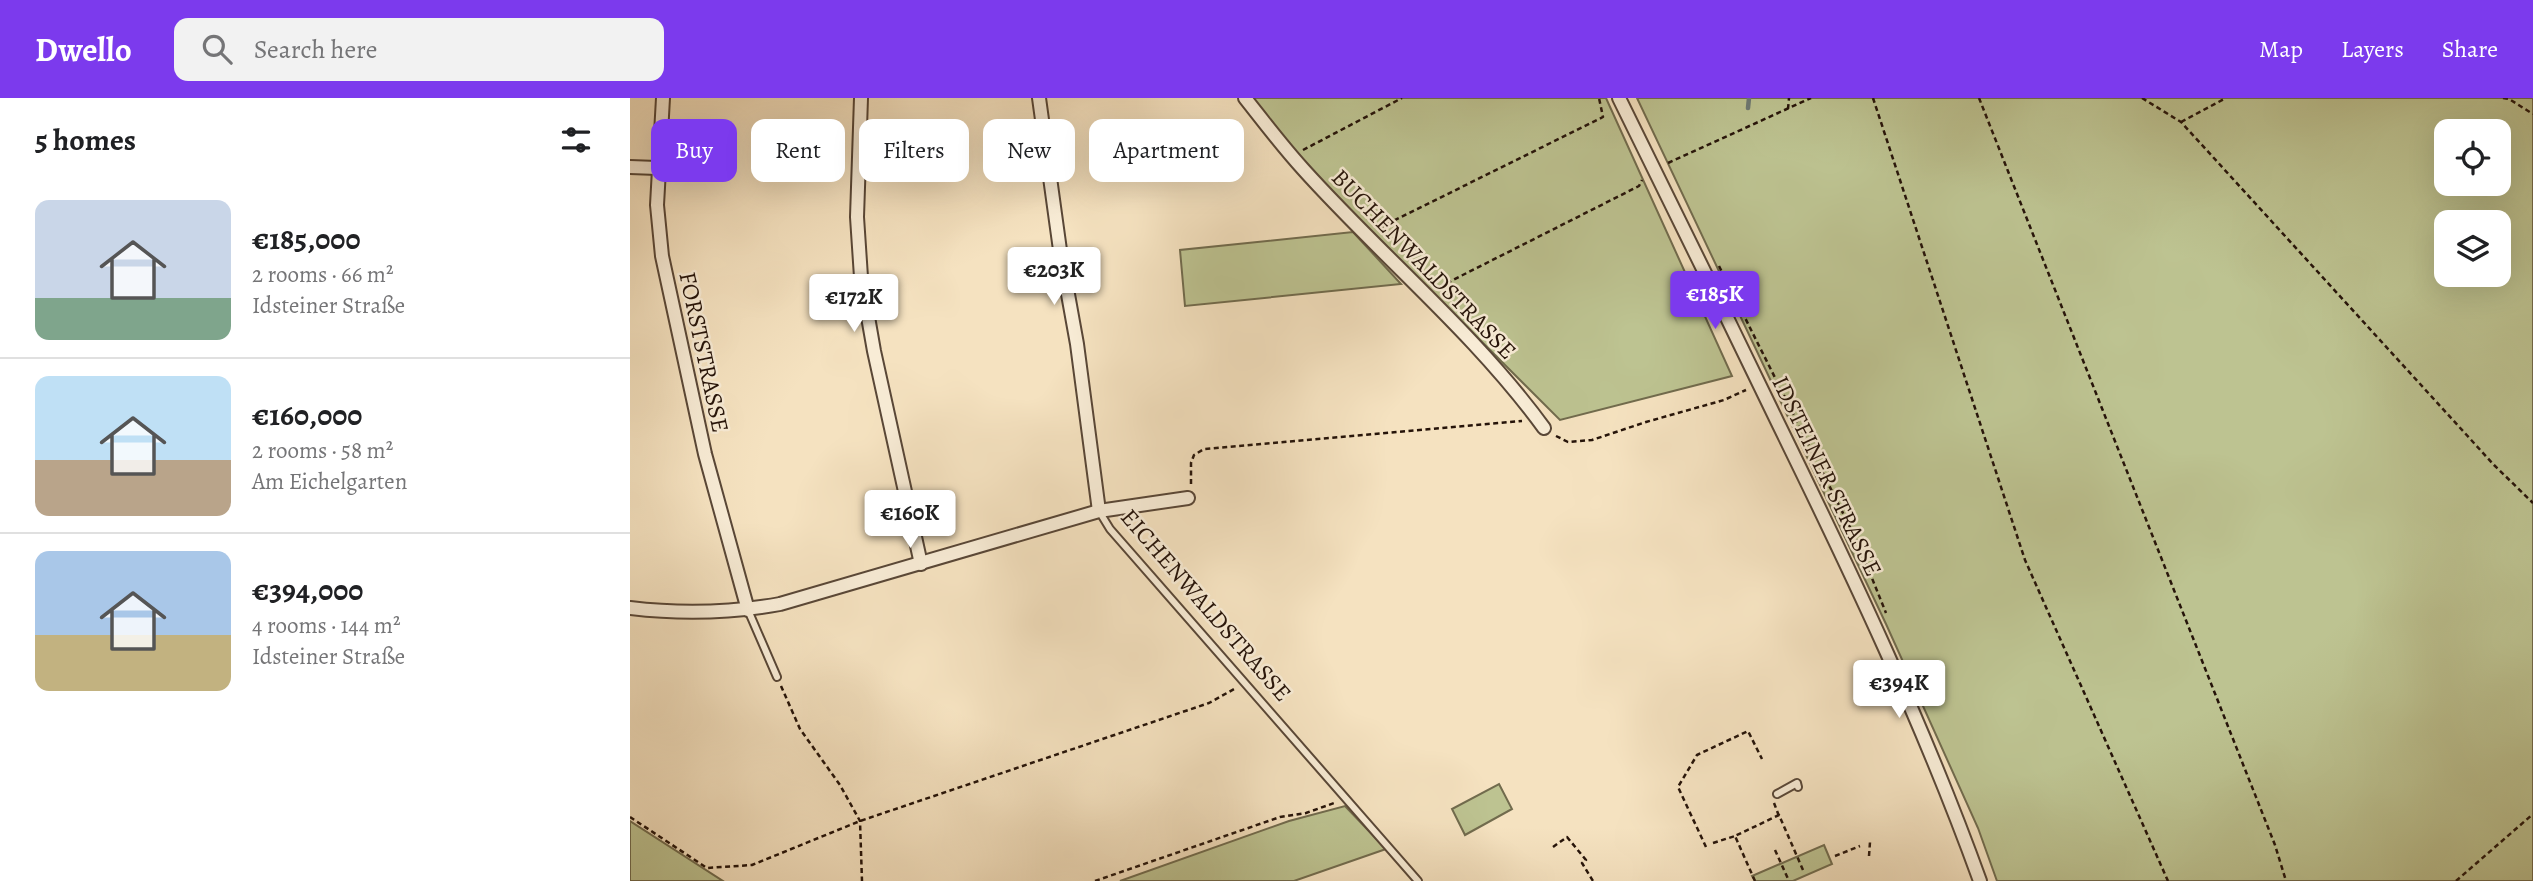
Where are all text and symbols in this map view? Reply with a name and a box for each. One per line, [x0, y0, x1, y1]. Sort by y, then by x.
search box [174, 18, 664, 81]
text: Dwello [35, 27, 132, 72]
icon: search [198, 30, 236, 68]
text: Search here [254, 32, 377, 67]
text: Map [2259, 33, 2303, 65]
text: Layers [2341, 33, 2404, 65]
text: Share [2442, 33, 2498, 65]
chip: Buy [651, 119, 737, 182]
chip: Rent [751, 119, 845, 182]
chip: Filters [859, 119, 969, 182]
chip: New [983, 119, 1075, 182]
chip: Apartment [1089, 119, 1244, 182]
map controls [2434, 119, 2511, 287]
button: locate [2434, 119, 2511, 196]
text: 5 homes [35, 120, 136, 160]
icon: filters [557, 121, 595, 159]
street label: BUCHENWALDSTRASSE [1325, 162, 1523, 366]
button: layers [2434, 210, 2511, 287]
text: €185,000 [252, 219, 361, 259]
icon: home [91, 228, 175, 312]
pin: €203K [1005, 248, 1103, 307]
text: €203K [1024, 254, 1084, 285]
text: 2 rooms · 66 m² [252, 259, 394, 290]
street label: FORSTSTRASSE [671, 269, 737, 435]
pin: €185K [1666, 272, 1764, 331]
pin: €172K [805, 274, 903, 334]
text: €185K [1686, 278, 1744, 309]
text: €172K [825, 281, 883, 312]
text: Idsteiner Straße [252, 290, 405, 321]
street label: IDSTEINER STRASSE [1765, 370, 1889, 582]
text: €160,000 [252, 395, 362, 435]
icon: home [91, 404, 175, 488]
text: 2 rooms · 58 m² [252, 435, 393, 466]
text: Am Eichelgarten [252, 466, 407, 497]
pin: €160K [861, 490, 959, 550]
text: €160K [881, 497, 939, 528]
street label: EICHENWALDSTRASSE [1113, 502, 1299, 708]
text: €394,000 [252, 570, 363, 610]
icon: home [91, 579, 175, 663]
text: 4 rooms · 144 m² [252, 610, 400, 641]
text: Idsteiner Straße [252, 641, 405, 672]
pin: €394K [1850, 660, 1948, 720]
text: €394K [1869, 667, 1929, 698]

